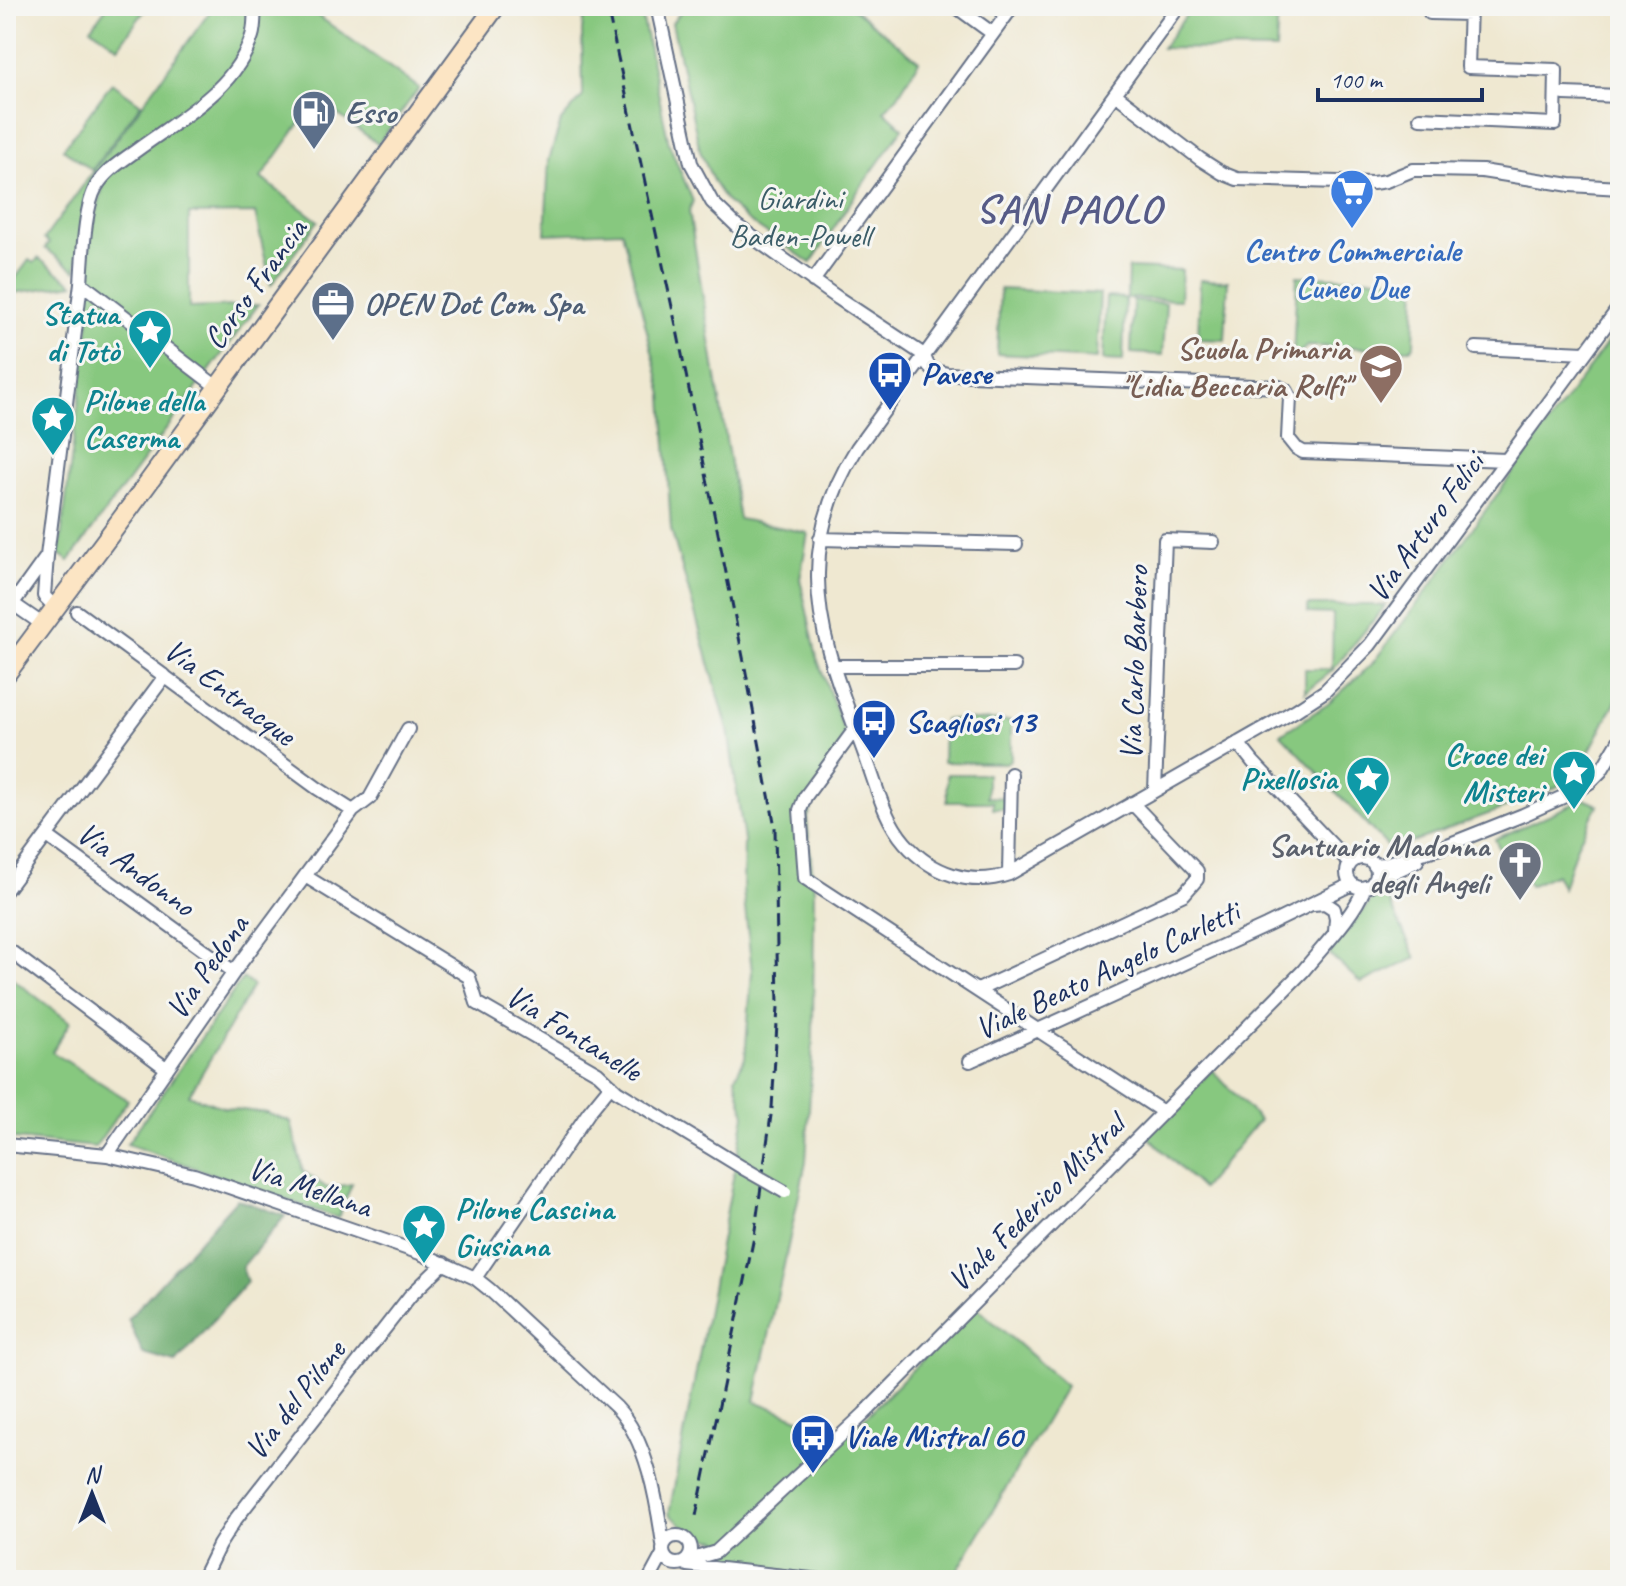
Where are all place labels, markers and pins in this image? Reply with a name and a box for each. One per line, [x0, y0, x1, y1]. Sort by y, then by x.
fuel station icon: Esso [290, 88, 338, 151]
place label: Esso [345, 92, 398, 133]
supermarket icon: Centro Commerciale Cuneo Due [1328, 167, 1376, 230]
place label: Centro Commerciale Cuneo Due [1244, 230, 1464, 308]
office icon: OPEN Dot Com Spa [309, 279, 357, 342]
place label: OPEN Dot Com Spa [364, 283, 586, 324]
place label: Statua di Totò [42, 293, 122, 371]
place icon: Statua di Totò [126, 307, 174, 370]
place label: Scuola Primaria "Lidia Beccaria Rolfi" [1121, 328, 1357, 406]
school or university icon: Scuola Primaria "Lidia Beccaria Rolfi" [1357, 342, 1405, 405]
bus stop icon: Pavese [866, 349, 914, 412]
place label: Pavese [921, 353, 994, 394]
place label: Pilone della Caserma [84, 380, 207, 458]
place icon: Pilone della Caserma [29, 394, 77, 457]
bus stop icon: Scagliosi 13 [850, 697, 898, 760]
place label: Scagliosi 13 [905, 701, 1038, 742]
place label: Croce dei Misteri [1445, 734, 1548, 812]
place icon: Croce dei Misteri [1550, 748, 1598, 811]
place icon: Pixellosia [1344, 754, 1392, 817]
place label: Pixellosia [1240, 758, 1340, 799]
place label: Santuario Madonna degli Angeli [1268, 825, 1493, 903]
church icon: Santuario Madonna degli Angeli [1496, 839, 1544, 902]
place label: Pilone Cascina Giusiana [455, 1188, 616, 1266]
place icon: Pilone Cascina Giusiana [400, 1202, 448, 1265]
bus stop icon: Viale Mistral 60 [789, 1412, 837, 1475]
place label: Viale Mistral 60 [844, 1416, 1026, 1457]

